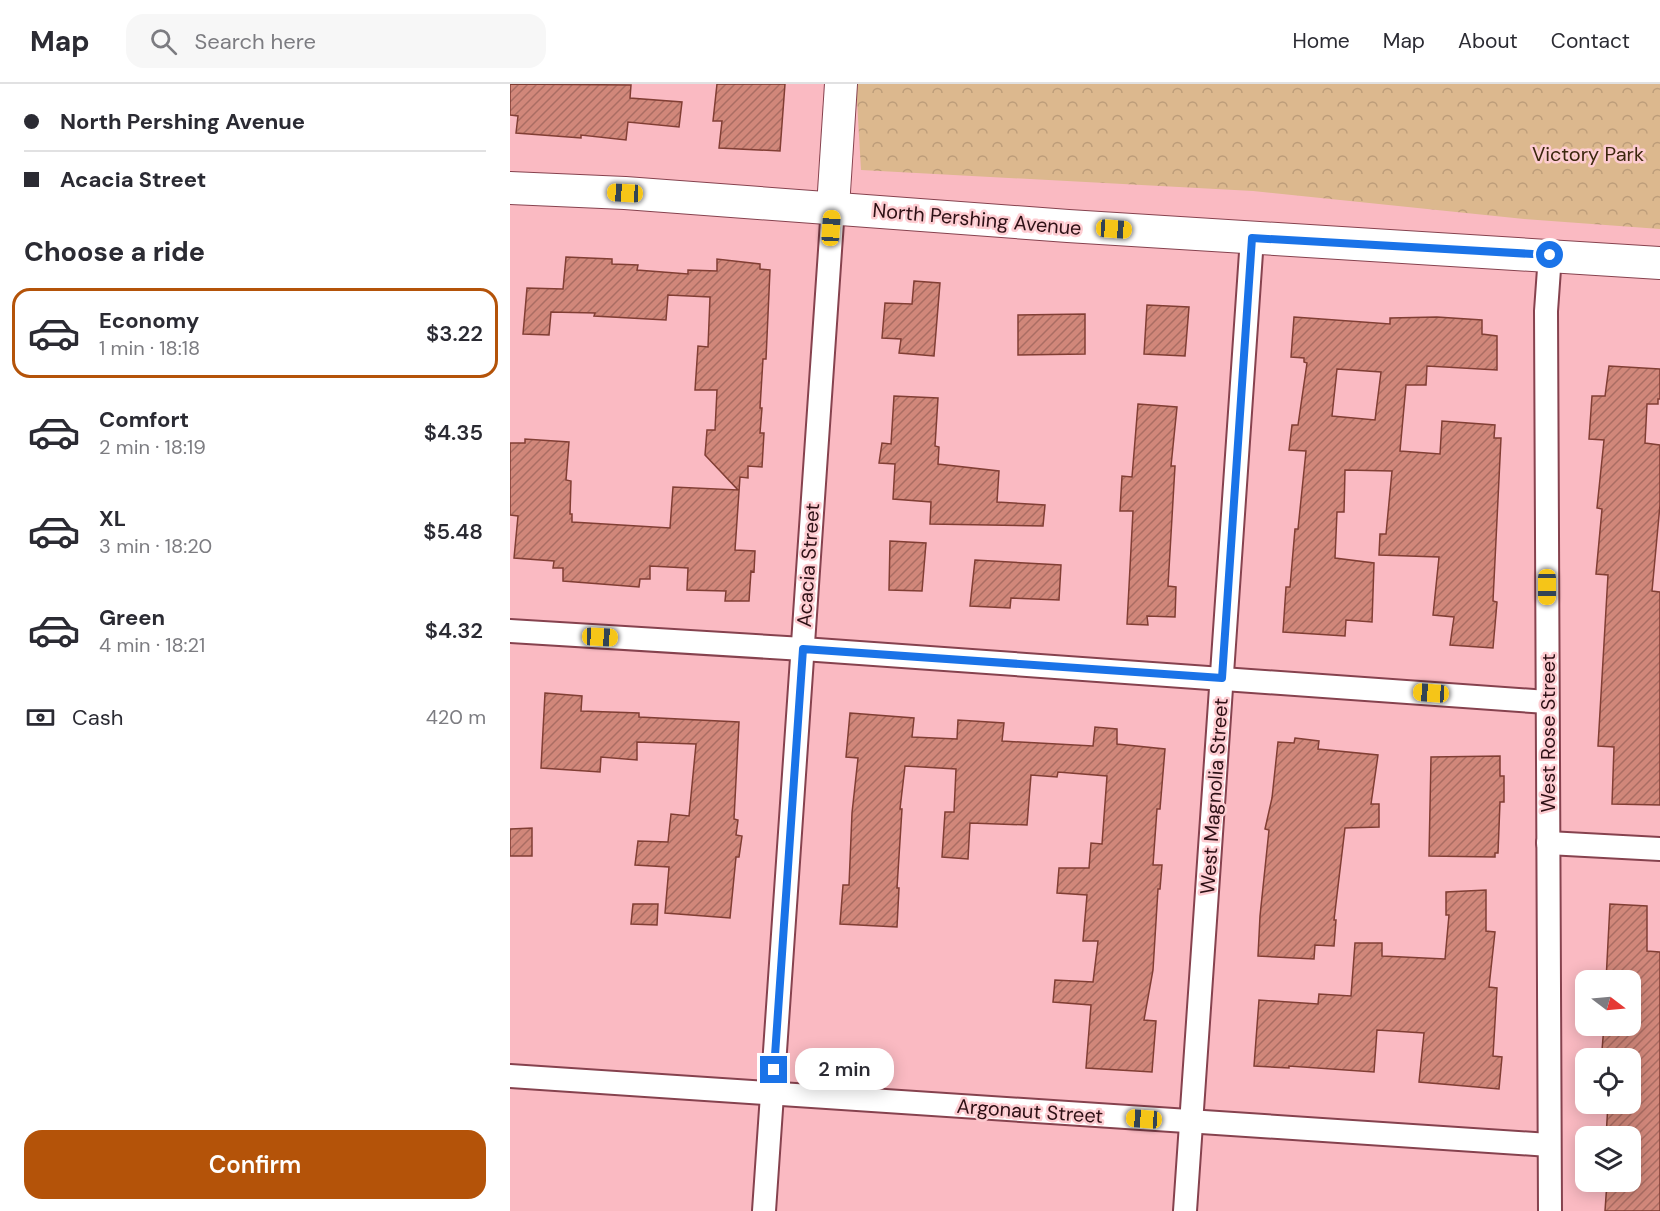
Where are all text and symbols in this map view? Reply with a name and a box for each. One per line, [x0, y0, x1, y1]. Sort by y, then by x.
search box [126, 14, 546, 68]
text: Map [30, 23, 90, 60]
icon: search [147, 25, 180, 58]
text: Search here [195, 27, 316, 56]
text: Home [1292, 27, 1350, 55]
text: Map [1383, 27, 1425, 55]
text: About [1458, 27, 1518, 55]
text: Contact [1551, 27, 1630, 55]
text: North Pershing Avenue [60, 107, 305, 136]
park label: Victory Park [1532, 141, 1644, 167]
text: Acacia Street [60, 165, 206, 194]
car [607, 183, 643, 203]
street label: North Pershing Avenue [871, 197, 1083, 241]
car [821, 209, 841, 247]
car [1095, 219, 1133, 239]
text: Choose a ride [24, 234, 205, 269]
route start [1536, 241, 1563, 268]
icon: car [27, 306, 81, 360]
text: Economy [99, 306, 199, 335]
text: $3.22 [426, 319, 483, 348]
text: 1 min · 18:18 [99, 335, 200, 361]
icon: car [27, 405, 81, 459]
text: Comfort [99, 405, 189, 434]
text: $4.35 [424, 418, 483, 447]
text: 2 min · 18:19 [99, 434, 206, 460]
street label: Acacia Street [791, 502, 825, 628]
icon: car [27, 504, 81, 558]
text: XL [99, 504, 126, 533]
text: $5.48 [423, 517, 483, 546]
text: 3 min · 18:20 [99, 533, 212, 559]
car [1538, 569, 1556, 605]
icon: car [27, 603, 81, 657]
text: Green [99, 603, 165, 632]
text: $4.32 [425, 616, 483, 645]
car [582, 627, 618, 647]
text: 4 min · 18:21 [99, 632, 205, 658]
street label: West Rose Street [1535, 653, 1561, 813]
car [1412, 683, 1450, 703]
street label: West Magnolia Street [1194, 697, 1234, 895]
icon: cash [24, 701, 57, 734]
text: Cash [72, 703, 123, 732]
text: 420 m [426, 704, 486, 730]
north arrow [1575, 970, 1641, 1036]
map controls [1575, 970, 1641, 1192]
button: locate [1575, 1048, 1641, 1114]
callout: 2 min [795, 1049, 894, 1091]
route end [760, 1056, 787, 1083]
text: 2 min [818, 1056, 871, 1082]
street label: Argonaut Street [956, 1093, 1104, 1129]
car [1125, 1109, 1163, 1129]
button: layers [1575, 1126, 1641, 1192]
button: Confirm [24, 1130, 486, 1199]

